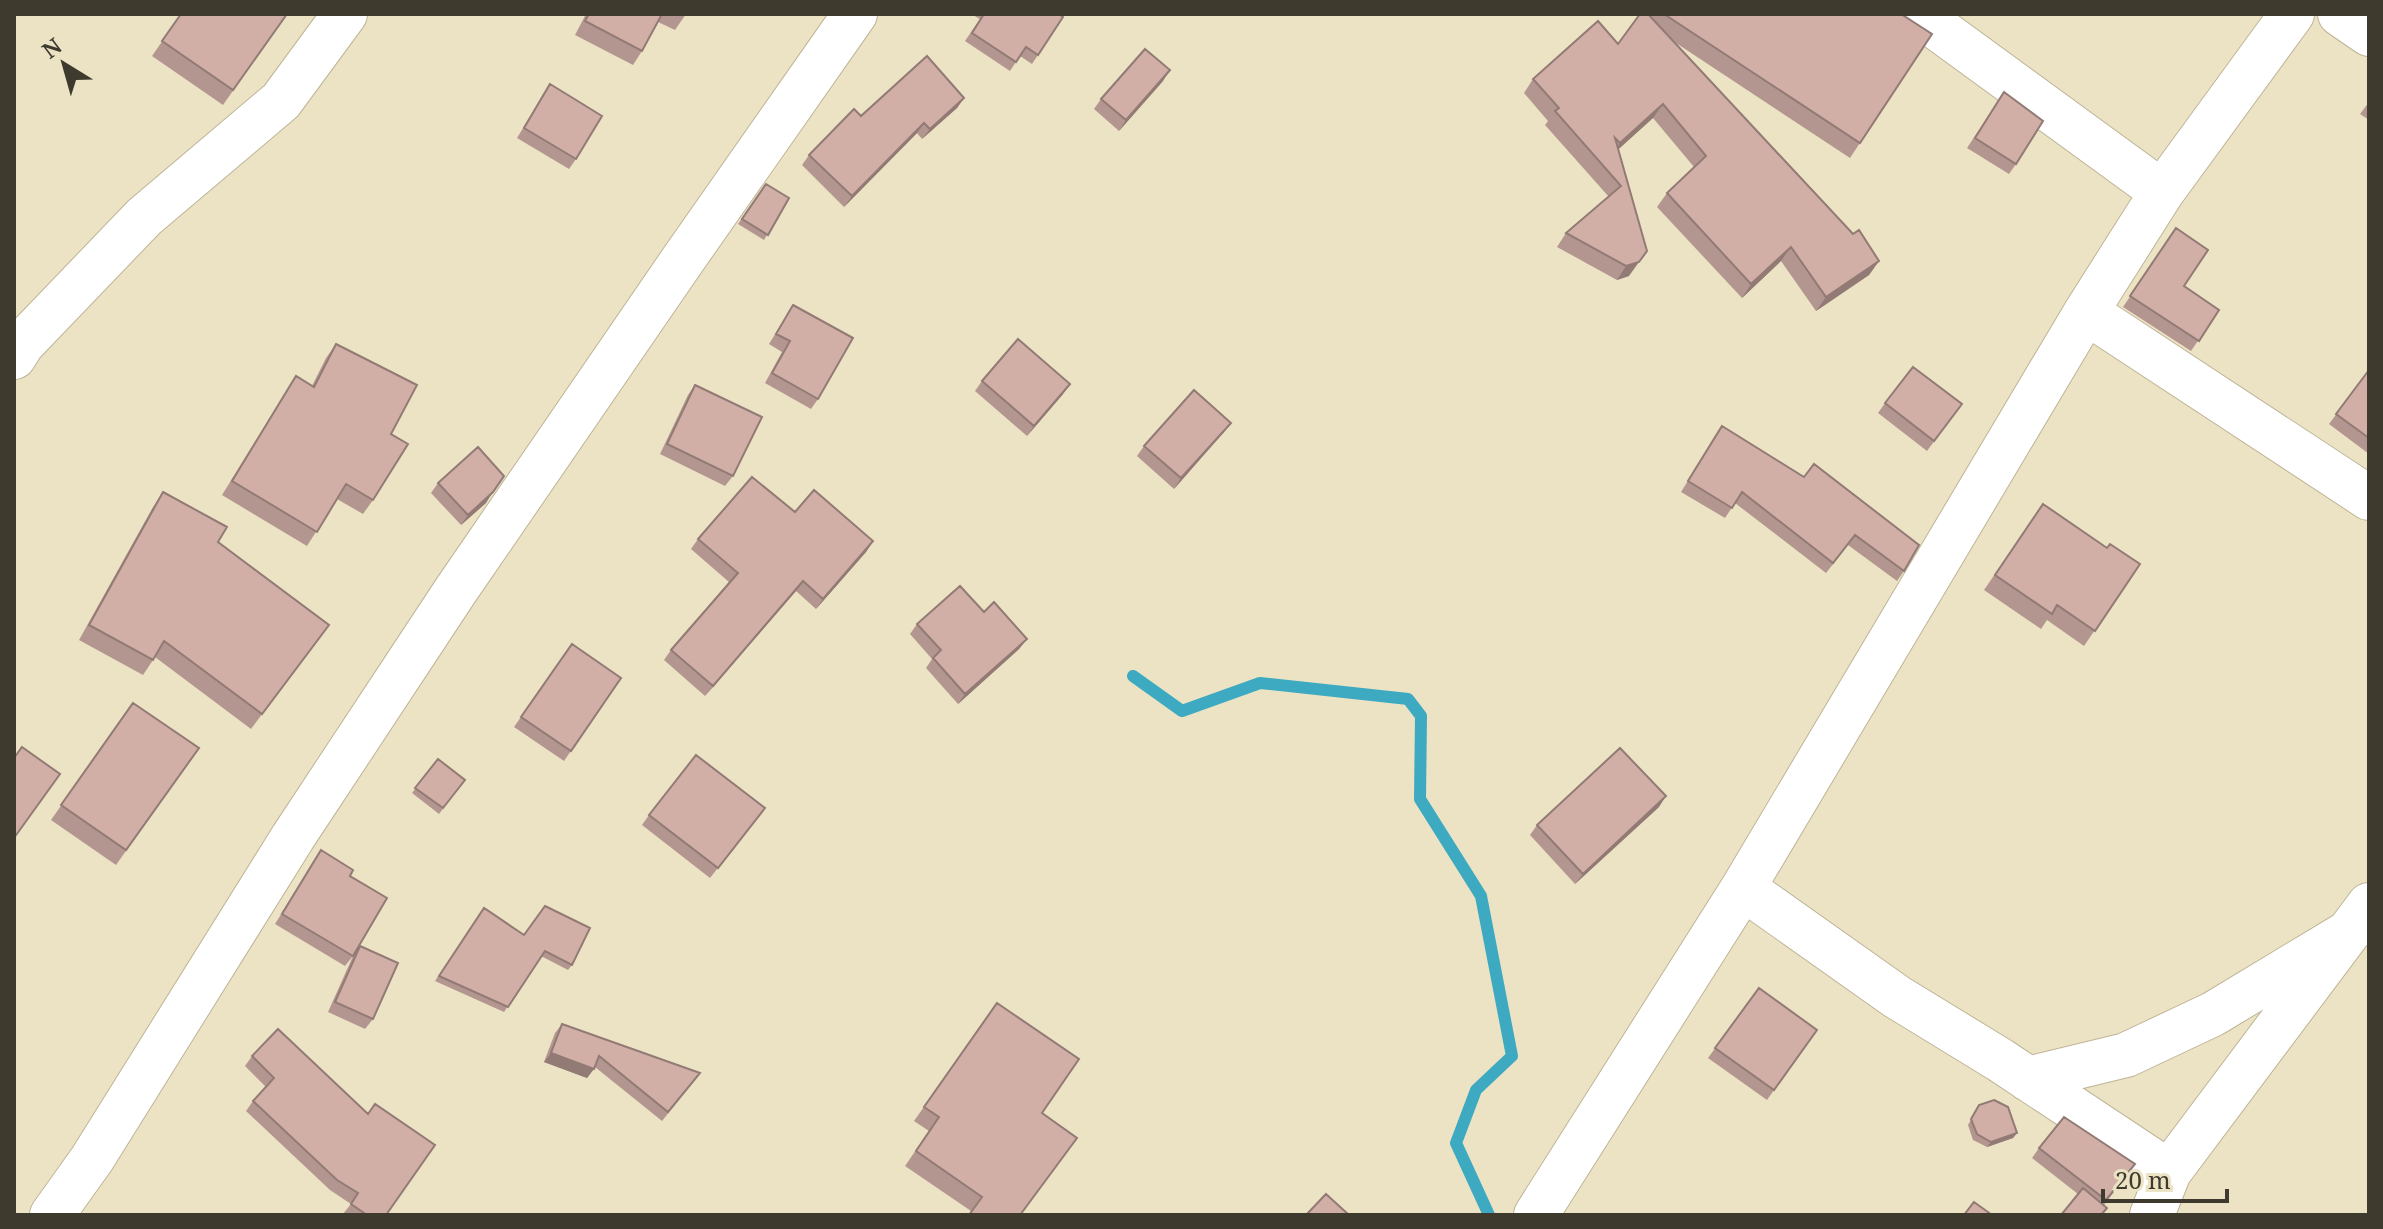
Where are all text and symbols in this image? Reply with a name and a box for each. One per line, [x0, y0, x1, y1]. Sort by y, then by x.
north arrow [24, 24, 104, 104]
text: N [35, 30, 67, 64]
scale bar [2103, 1153, 2227, 1203]
text: 20 m [2115, 1163, 2171, 1196]

